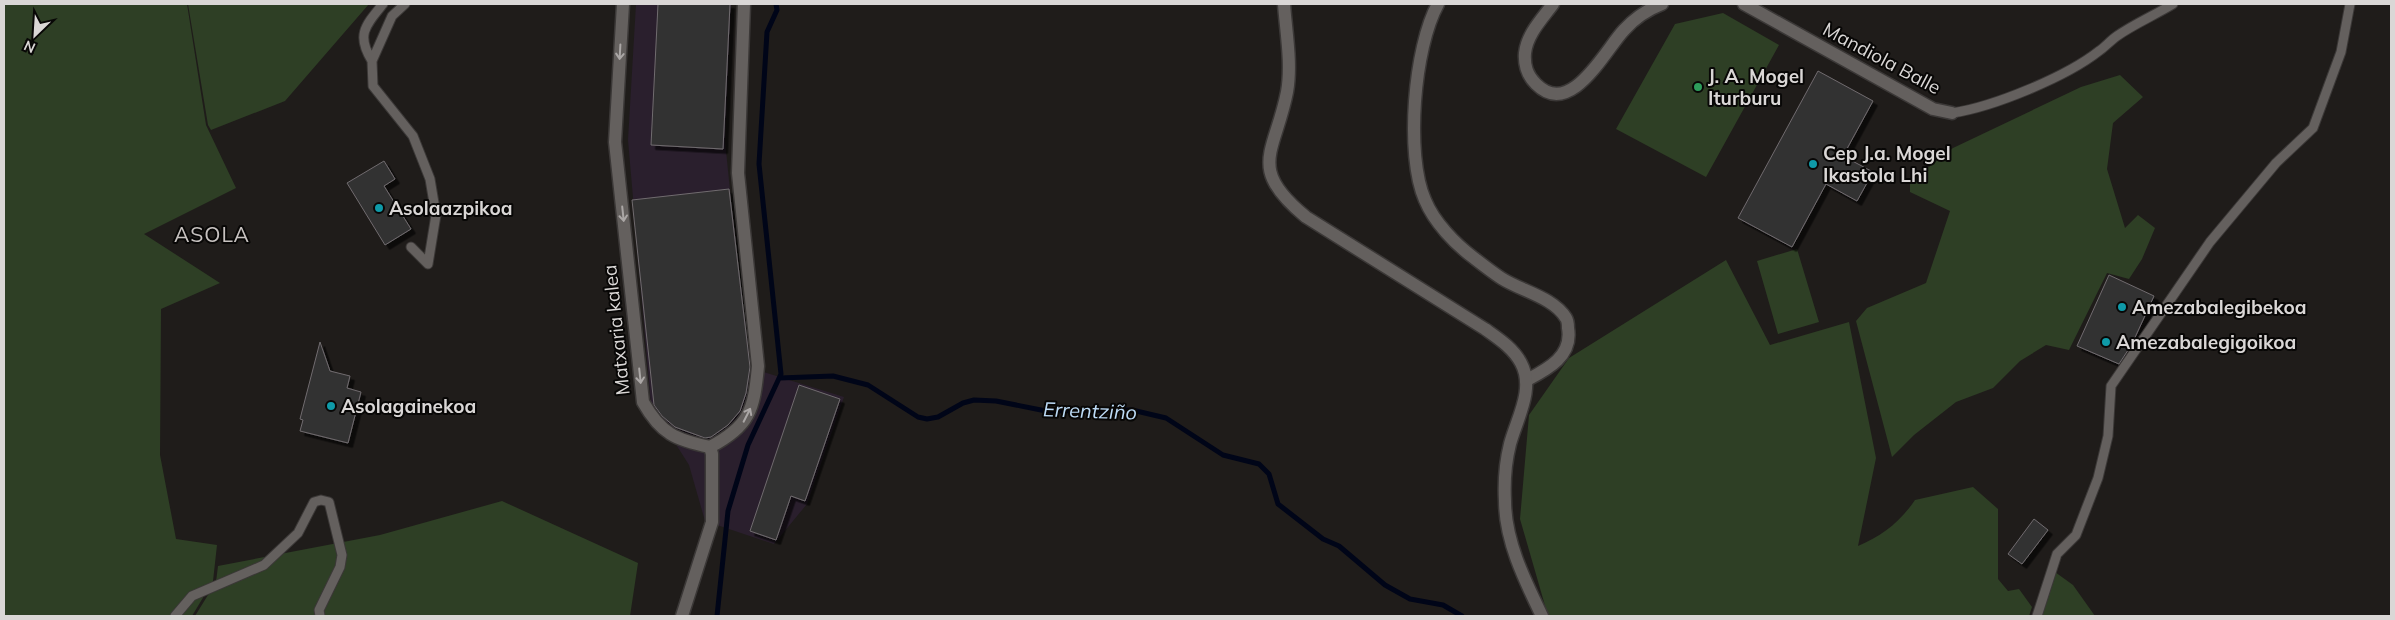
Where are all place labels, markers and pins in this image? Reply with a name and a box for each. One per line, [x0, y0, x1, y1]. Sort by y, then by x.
place label: J. A. Mogel Iturburu [1708, 64, 1804, 110]
marker: J. A. Mogel Iturburu [1692, 81, 1704, 93]
place label: Cep J.a. Mogel Ikastola Lhi [1823, 141, 1951, 187]
marker: Cep J.a. Mogel Ikastola Lhi [1807, 158, 1819, 170]
place label: Asolaazpikoa [389, 196, 512, 220]
marker: Asolaazpikoa [373, 202, 385, 214]
place label: Amezabalegibekoa [2132, 295, 2307, 319]
marker: Amezabalegibekoa [2116, 301, 2128, 313]
place label: Amezabalegigoikoa [2116, 330, 2296, 354]
marker: Amezabalegigoikoa [2100, 336, 2112, 348]
place label: Asolagainekoa [341, 394, 476, 418]
marker: Asolagainekoa [325, 400, 337, 412]

